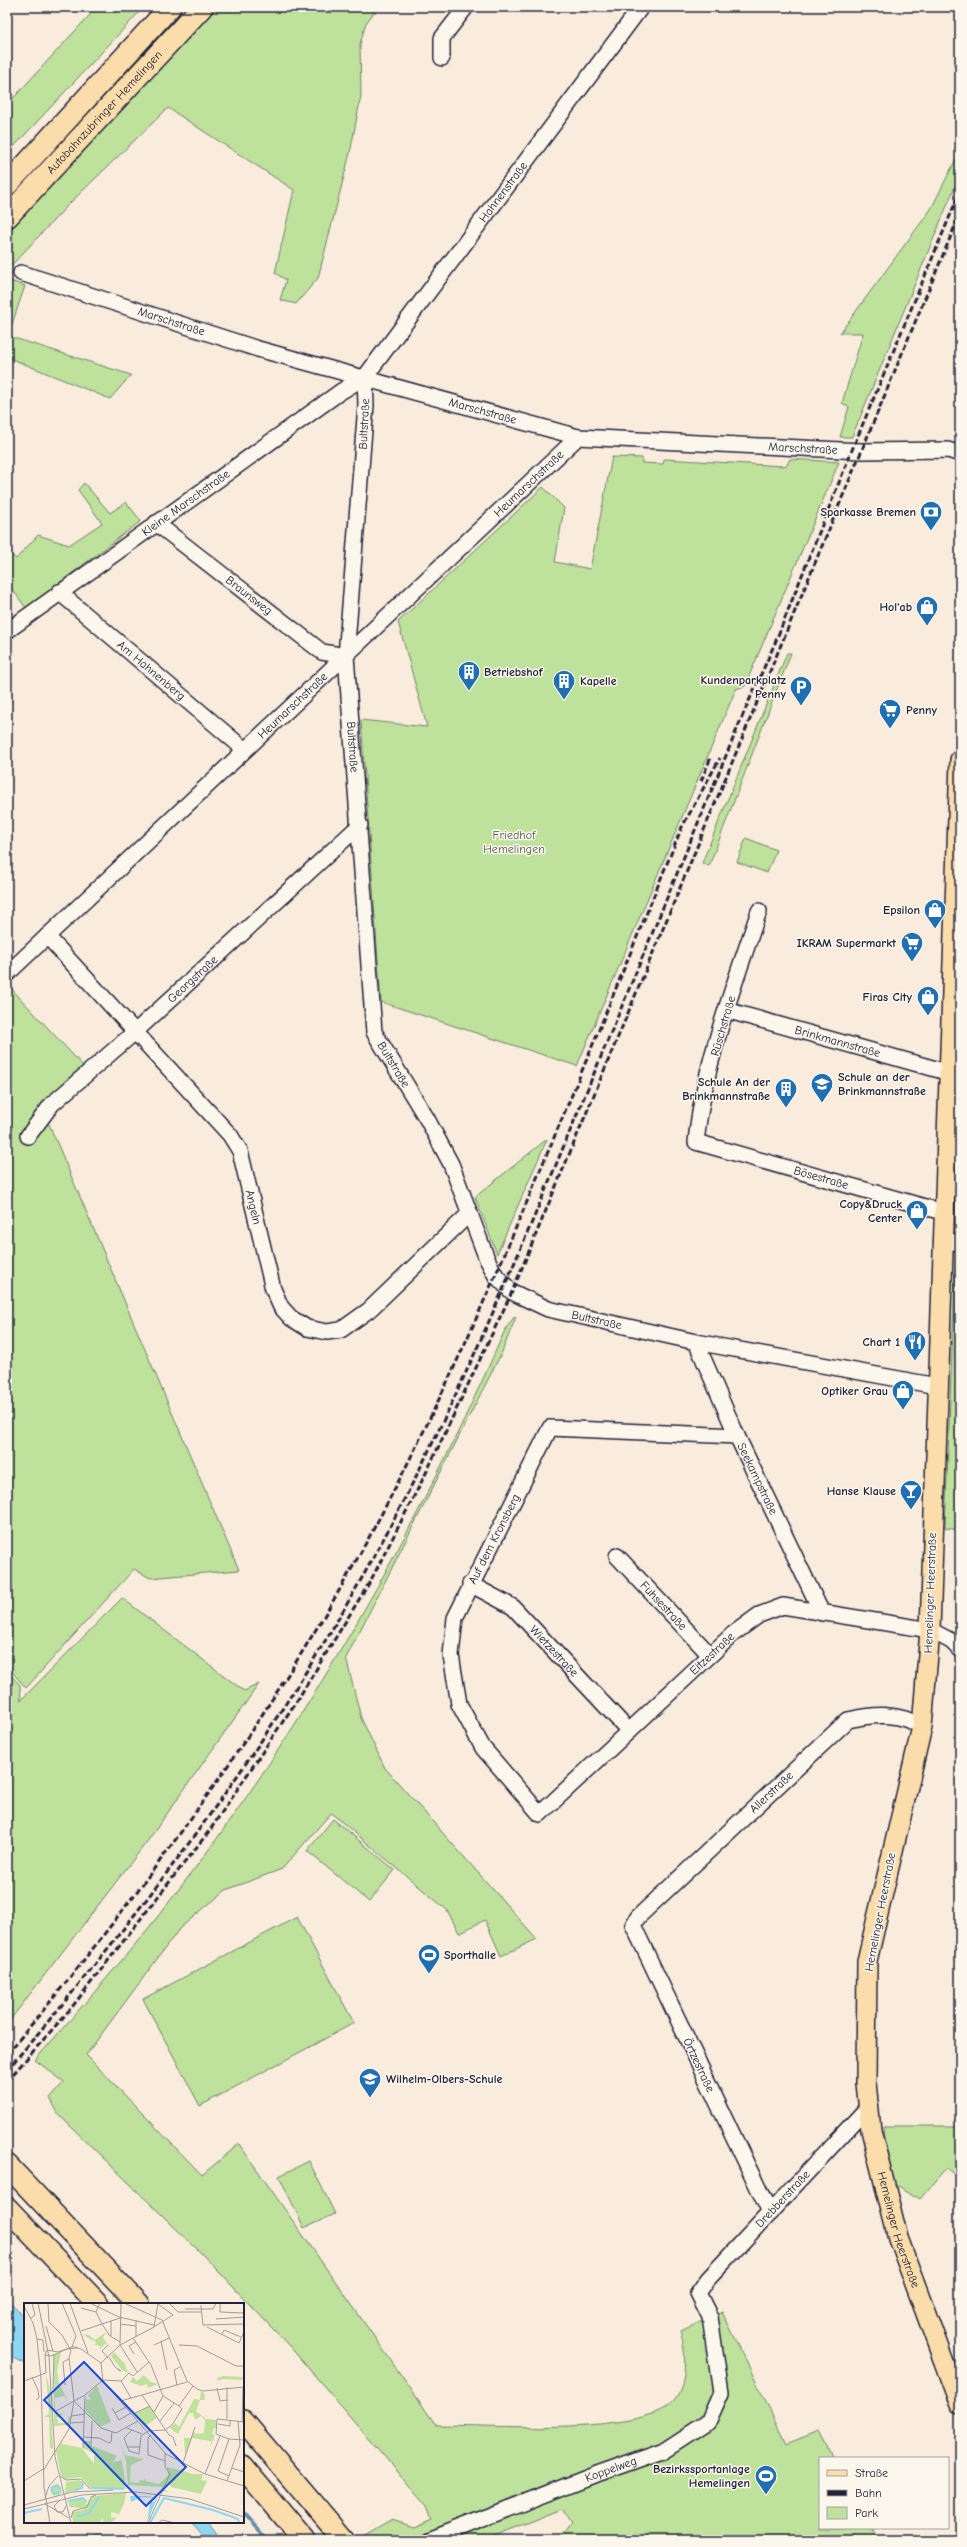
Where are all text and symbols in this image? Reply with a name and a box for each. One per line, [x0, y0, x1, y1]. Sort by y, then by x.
street label: Autobahnzubringer Hemelingen [44, 48, 165, 177]
street label: Hahnenstraße [476, 159, 530, 225]
street label: Marschstraße [136, 304, 207, 339]
street label: Marschstraße [447, 395, 518, 427]
street label: Bultstraße [356, 398, 372, 450]
street label: Marschstraße [768, 439, 838, 457]
street label: Heumarschstraße [491, 447, 566, 520]
street label: Kleine Marschstraße [139, 467, 232, 539]
bank icon: Sparkasse Bremen [918, 499, 944, 532]
place label: Sparkasse Bremen [820, 505, 916, 519]
street label: Braunsweg [223, 573, 275, 618]
shop icon: Hol'ab [914, 594, 940, 627]
place label: Hol'ab [880, 600, 912, 614]
street label: Am Hahnenberg [114, 638, 188, 703]
building icon: Betriebshof [456, 659, 482, 692]
place label: Betriebshof [484, 665, 544, 679]
building icon: Kapelle [551, 668, 577, 701]
street label: Heumarschstraße [255, 669, 330, 742]
place label: Kundenparkplatz Penny [701, 673, 787, 701]
place label: Kapelle [580, 674, 617, 688]
parking icon: Kundenparkplatz Penny [788, 674, 814, 707]
supermarket icon: Penny [877, 697, 903, 730]
place label: Penny [906, 703, 938, 717]
street label: Bultstraße [344, 721, 362, 773]
park label: Friedhof Hemelingen [483, 828, 545, 856]
shop icon: Epsilon [922, 897, 948, 930]
place label: Epsilon [883, 903, 920, 917]
supermarket icon: IKRAM Supermarkt [899, 930, 925, 963]
place label: IKRAM Supermarkt [797, 936, 897, 950]
street label: Georgstraße [164, 953, 220, 1006]
shop icon: Firas City [915, 984, 941, 1017]
place label: Firas City [863, 990, 912, 1004]
street label: Rüschstraße [708, 994, 738, 1058]
street label: Brinkmannstraße [793, 1023, 882, 1060]
street label: Bultstraße [375, 1039, 413, 1090]
place label: Schule an der Brinkmannstraße [838, 1070, 926, 1098]
school or university icon: Schule an der Brinkmannstraße [809, 1071, 835, 1104]
place label: Schule An der Brinkmannstraße [682, 1075, 770, 1103]
building icon: Schule An der Brinkmannstraße [773, 1076, 799, 1109]
street label: Bösestraße [792, 1163, 850, 1192]
street label: Angeln [243, 1188, 264, 1226]
place label: Copy&Druck Center [839, 1197, 902, 1225]
shop icon: Copy&Druck Center [904, 1198, 930, 1231]
street label: Bultstraße [570, 1307, 623, 1332]
restaurant icon: Chart 1 [902, 1329, 928, 1362]
place label: Chart 1 [863, 1335, 900, 1349]
shop icon: Optiker Grau [890, 1378, 916, 1411]
place label: Optiker Grau [821, 1384, 888, 1398]
street label: Seekampstraße [734, 1441, 781, 1517]
bar icon: Hanse Klause [898, 1478, 924, 1511]
place label: Hanse Klause [827, 1484, 896, 1498]
street label: Auf dem Kronsberg [465, 1492, 523, 1586]
street label: Hemelinger Heerstraße [921, 1532, 939, 1654]
street label: Fuhsestraße [637, 1578, 690, 1633]
street label: Wietzestraße [527, 1622, 581, 1680]
street label: Eitzestraße [687, 1629, 737, 1678]
street label: Allerstraße [747, 1768, 796, 1816]
street label: Hemelinger Heerstraße [862, 1851, 898, 1973]
sports icon: Sporthalle [416, 1942, 442, 1975]
place label: Sporthalle [444, 1948, 496, 1962]
street label: Örtzestraße [680, 2036, 718, 2094]
school or university icon: Wilhelm-Olbers-Schule [357, 2066, 383, 2099]
place label: Wilhelm-Olbers-Schule [386, 2072, 503, 2086]
street label: Drebberstraße [753, 2167, 813, 2230]
street label: Hemelinger Heerstraße [875, 2170, 923, 2290]
inset map [24, 2303, 244, 2523]
street label: Koppelweg [583, 2454, 638, 2485]
legend [819, 2457, 949, 2529]
place label: Bezirkssportanlage Hemelingen [653, 2462, 750, 2490]
sports icon: Bezirkssportanlage Hemelingen [753, 2463, 779, 2496]
text: Straße [855, 2466, 888, 2480]
text: Bahn [855, 2486, 882, 2500]
text: Park [855, 2506, 878, 2520]

